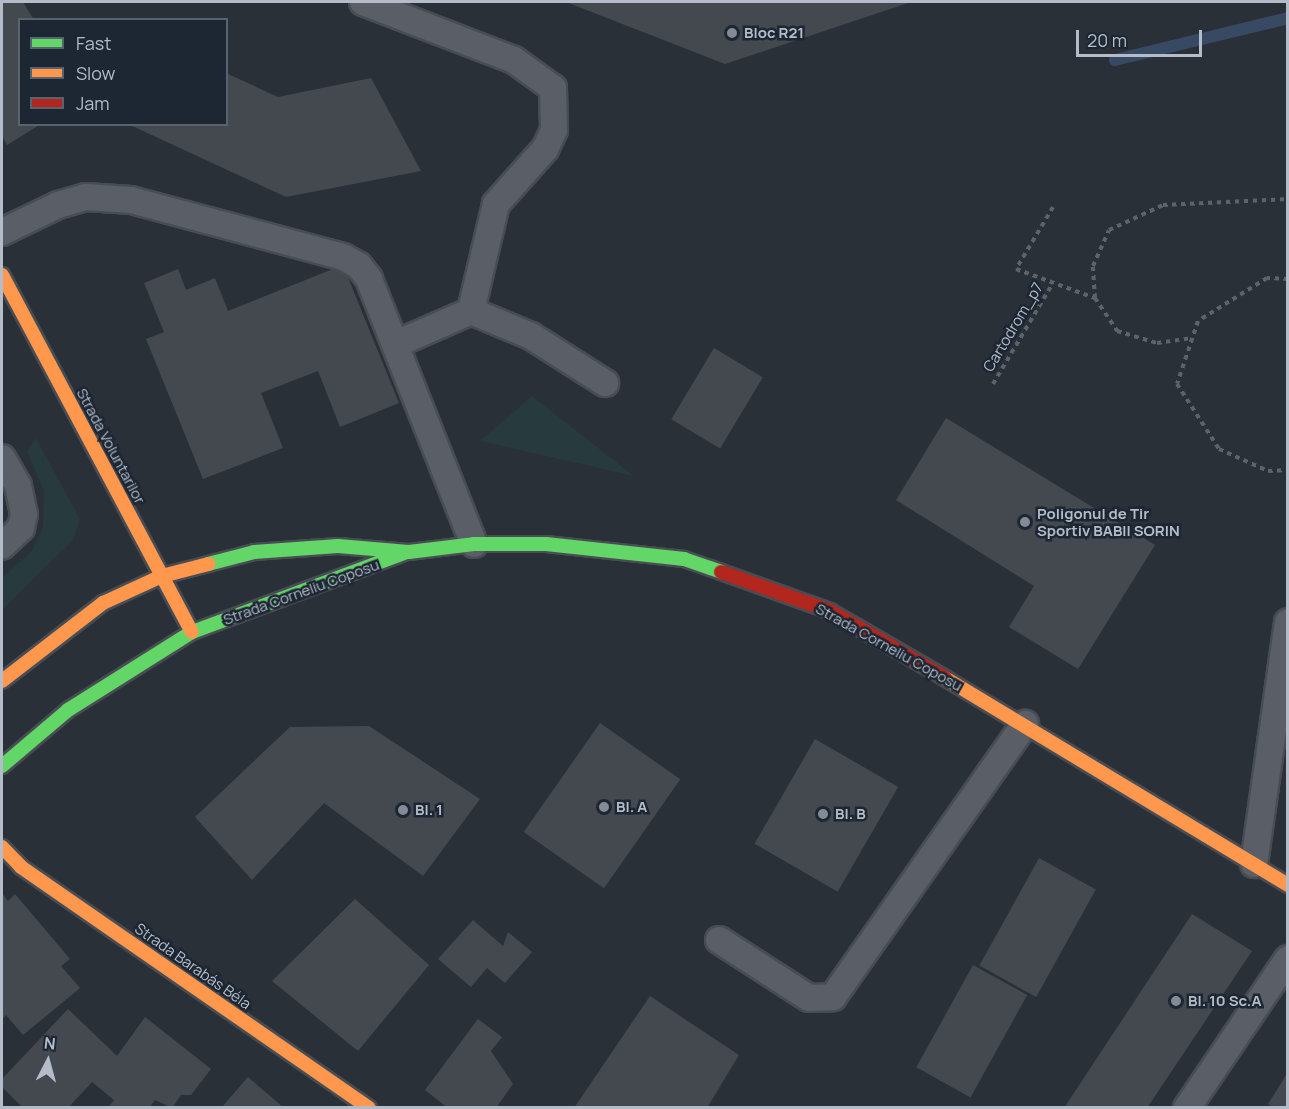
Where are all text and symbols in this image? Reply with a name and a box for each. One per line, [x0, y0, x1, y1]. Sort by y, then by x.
legend [18, 18, 228, 126]
scale bar [1079, 18, 1205, 56]
place label: Bloc R21 [744, 24, 804, 42]
marker: Bloc R21 [725, 26, 739, 40]
text: 20 m [1087, 28, 1127, 52]
text: Fast [76, 31, 111, 55]
text: Slow [76, 61, 115, 85]
text: Jam [76, 91, 110, 115]
street label: Cartodrom_p7 [979, 279, 1047, 375]
street label: Strada Voluntarilor [73, 385, 149, 507]
place label: Poligonul de Tir Sportiv BABII SORIN [1037, 504, 1180, 539]
marker: Poligonul de Tir Sportiv BABII SORIN [1018, 515, 1032, 529]
street label: Strada Corneliu Coposu [221, 555, 381, 629]
street label: Strada Corneliu Coposu [813, 599, 965, 695]
place label: Bl. A [616, 798, 647, 816]
marker: Bl. A [597, 800, 611, 814]
place label: Bl. 1 [415, 801, 443, 819]
marker: Bl. 1 [396, 803, 410, 817]
place label: Bl. B [835, 805, 866, 823]
marker: Bl. B [816, 807, 830, 821]
street label: Strada Barabás Béla [131, 919, 255, 1013]
place label: Bl. 10 Sc.A [1188, 992, 1261, 1010]
marker: Bl. 10 Sc.A [1169, 994, 1183, 1008]
north arrow [18, 1031, 78, 1091]
text: N [43, 1032, 57, 1055]

